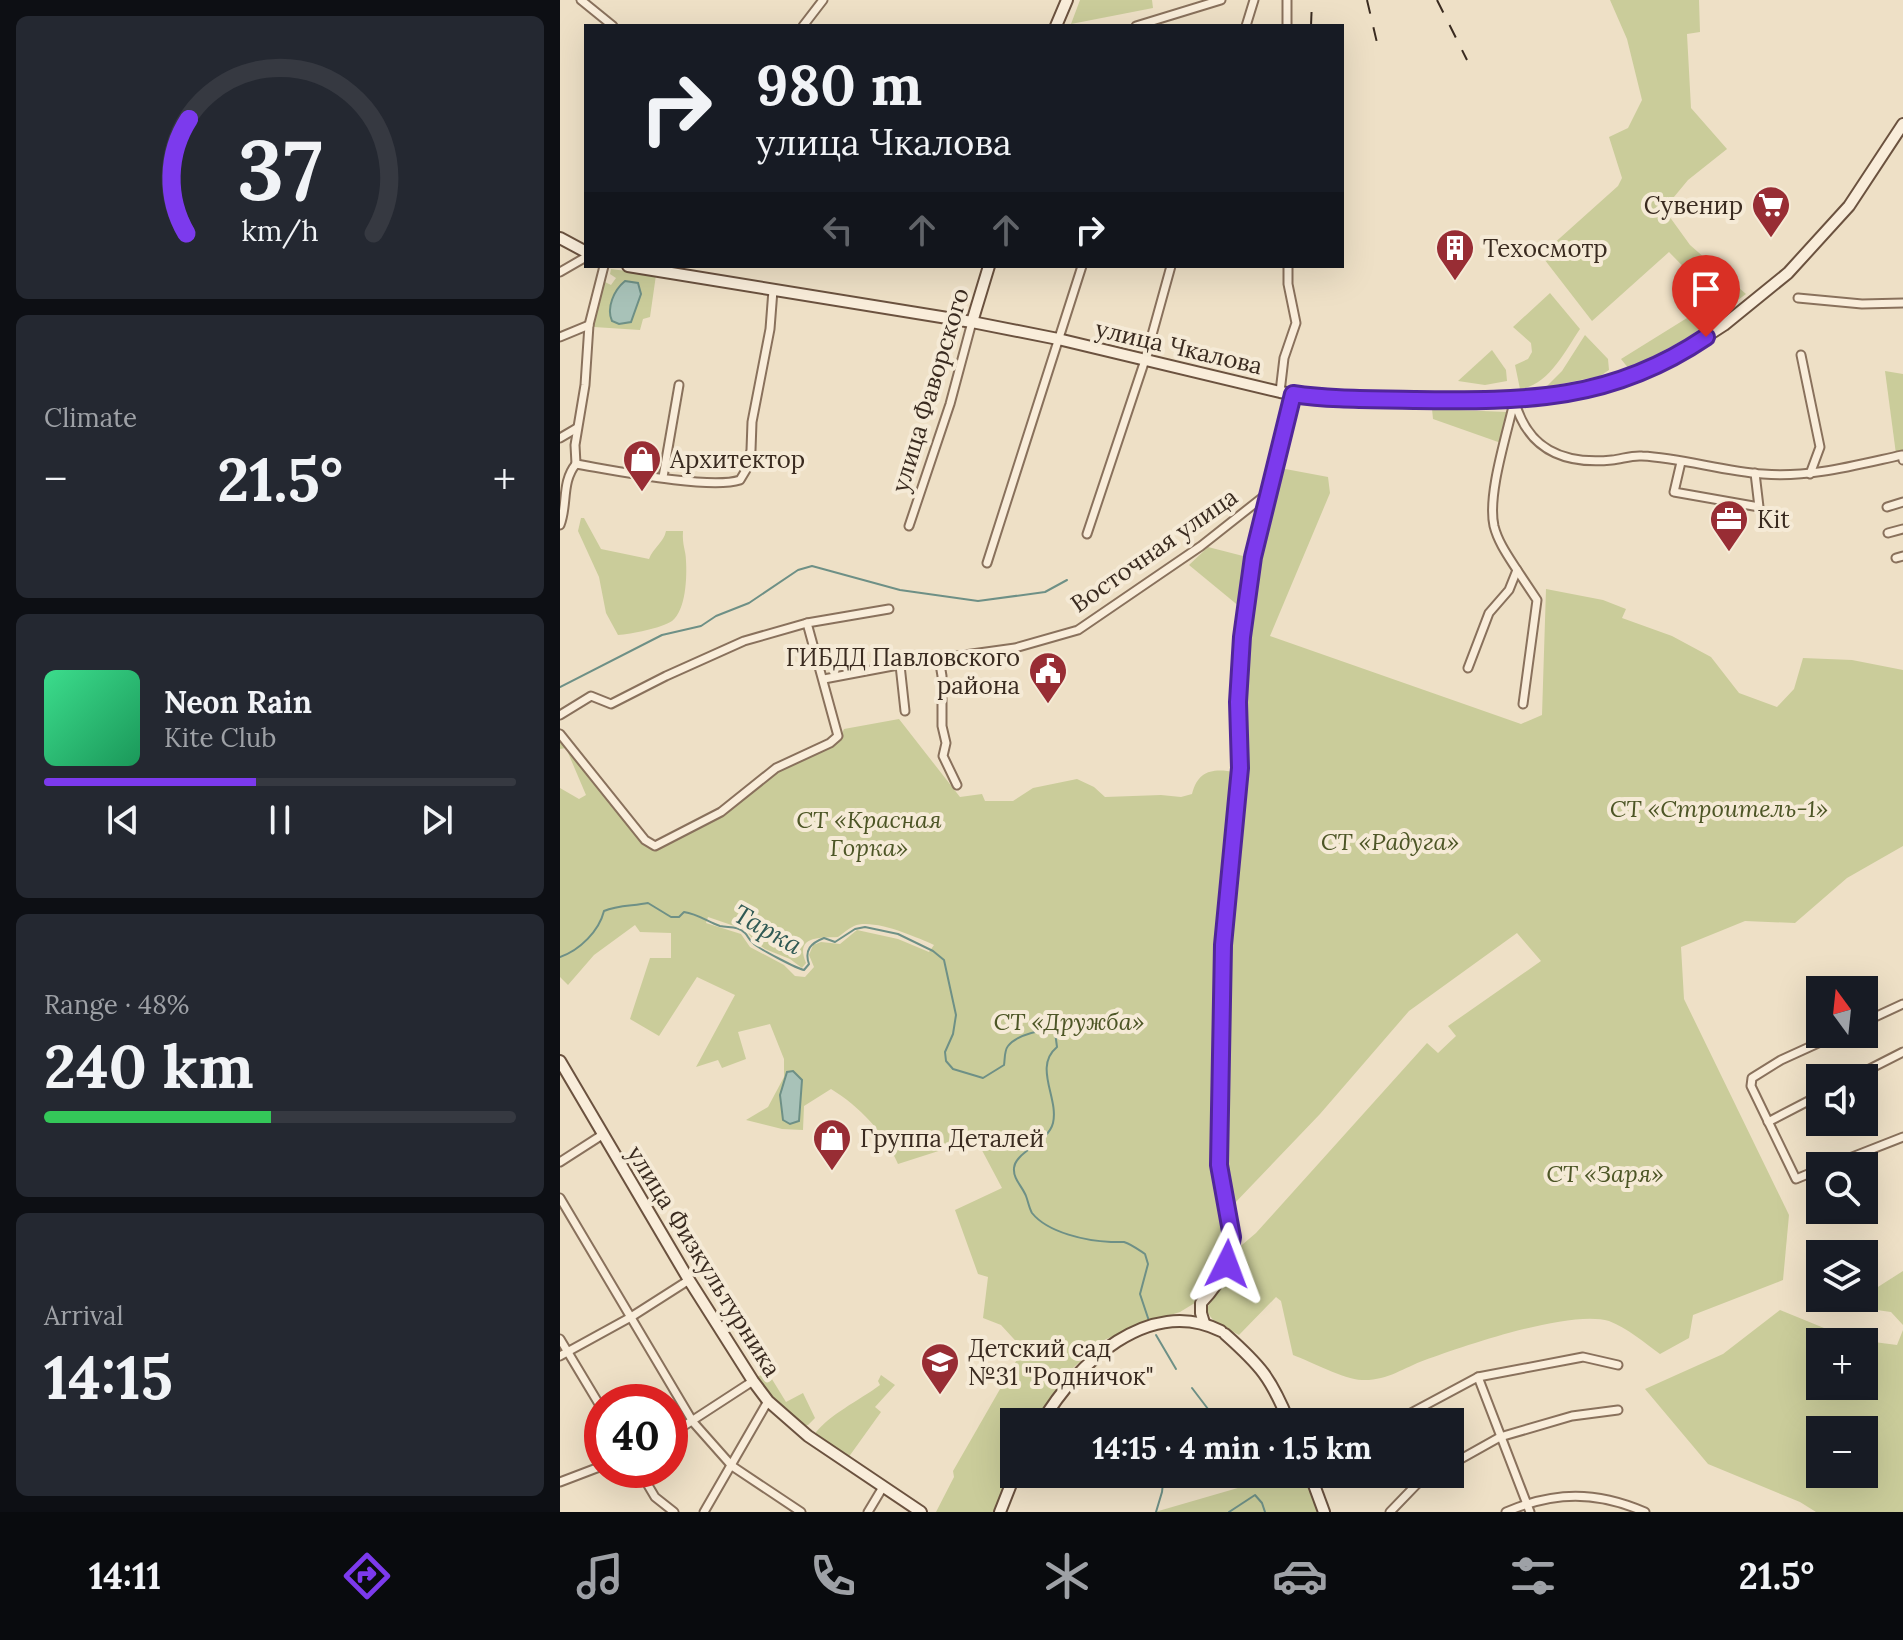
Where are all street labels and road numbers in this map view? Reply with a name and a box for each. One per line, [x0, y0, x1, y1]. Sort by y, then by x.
street label: улица Фаворского [884, 284, 976, 496]
street label: улица Чкалова [1092, 313, 1266, 381]
street label: Восточная улица [1065, 481, 1243, 619]
street label: улица Физкультурника [620, 1140, 788, 1382]

